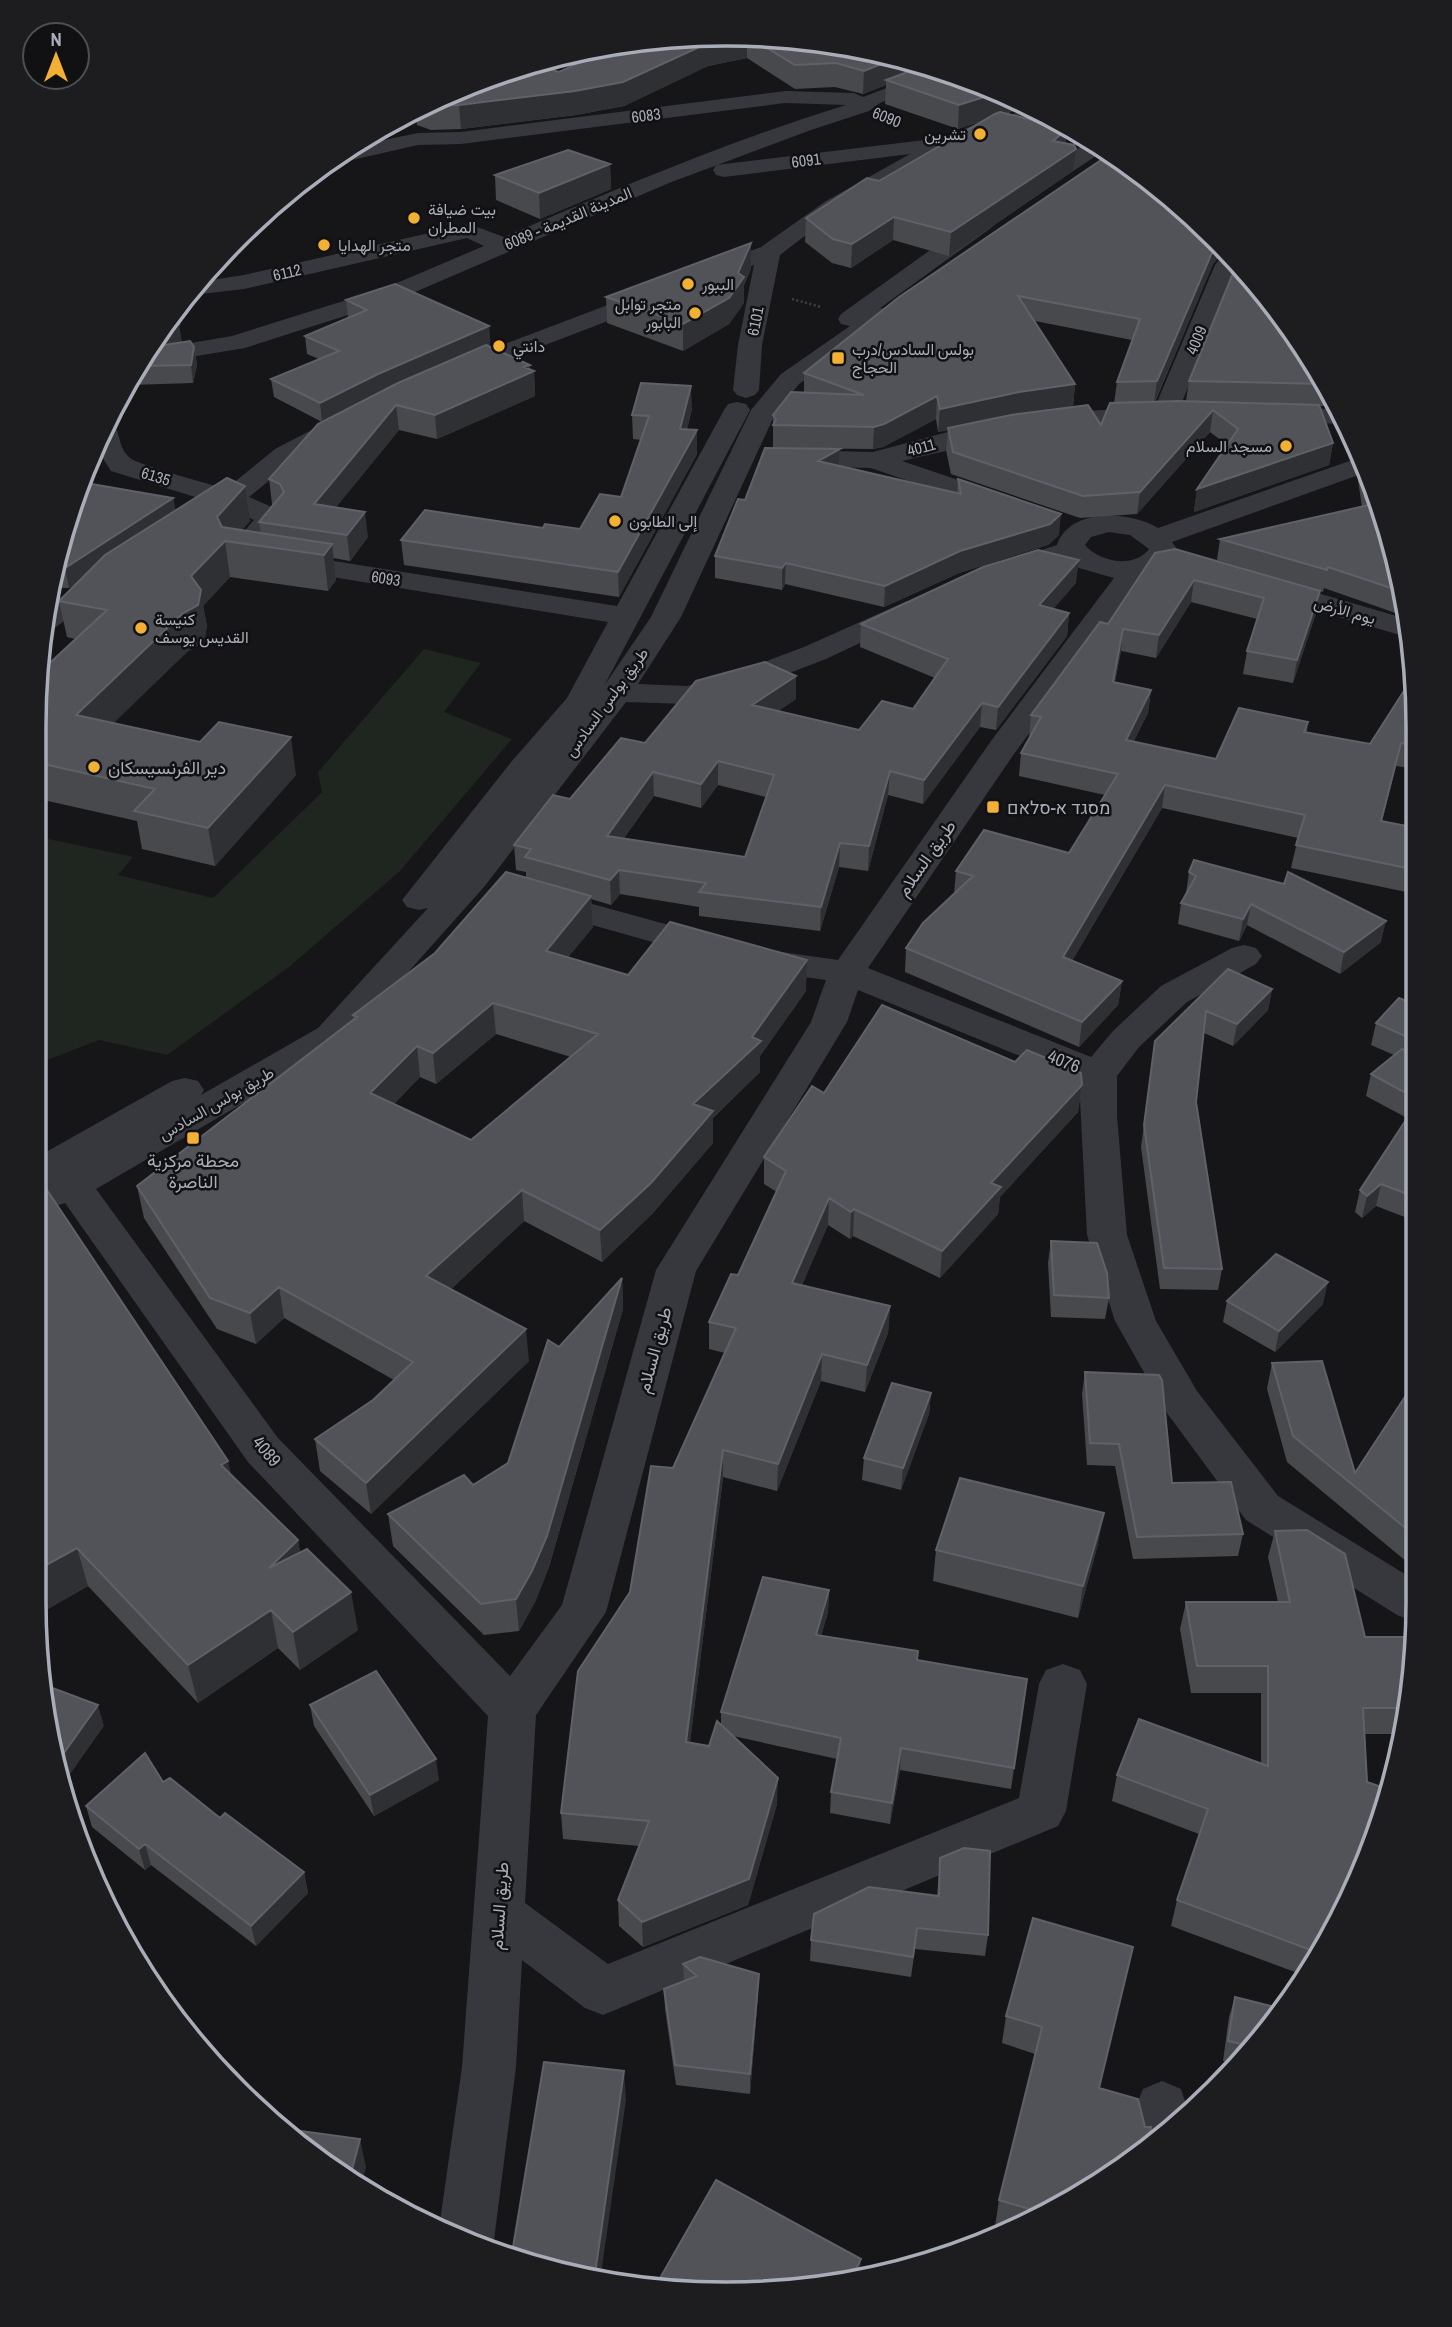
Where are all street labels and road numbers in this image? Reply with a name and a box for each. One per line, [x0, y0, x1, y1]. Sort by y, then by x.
street label: 6090 [869, 101, 905, 133]
street label: 6083 [630, 102, 662, 128]
street label: 6091 [790, 147, 823, 173]
street label: المدينة القديمة - 6089 [501, 181, 635, 255]
street label: 6112 [271, 258, 303, 286]
street label: 6101 [741, 304, 769, 337]
street label: 4009 [1180, 322, 1212, 358]
street label: 4011 [905, 433, 938, 461]
street label: 6135 [139, 461, 173, 491]
street label: 6093 [370, 565, 402, 591]
street label: يوم الأرض [1312, 591, 1379, 629]
street label: طريق بولس السادس [559, 643, 653, 761]
street label: طريق السلام [890, 815, 962, 901]
street label: 4076 [1044, 1043, 1084, 1079]
street label: طريق بولس السادس [154, 1061, 278, 1145]
street label: طريق السلام [630, 1304, 678, 1396]
street label: 4089 [247, 1430, 287, 1472]
street label: طريق السلام [483, 1861, 515, 1951]

